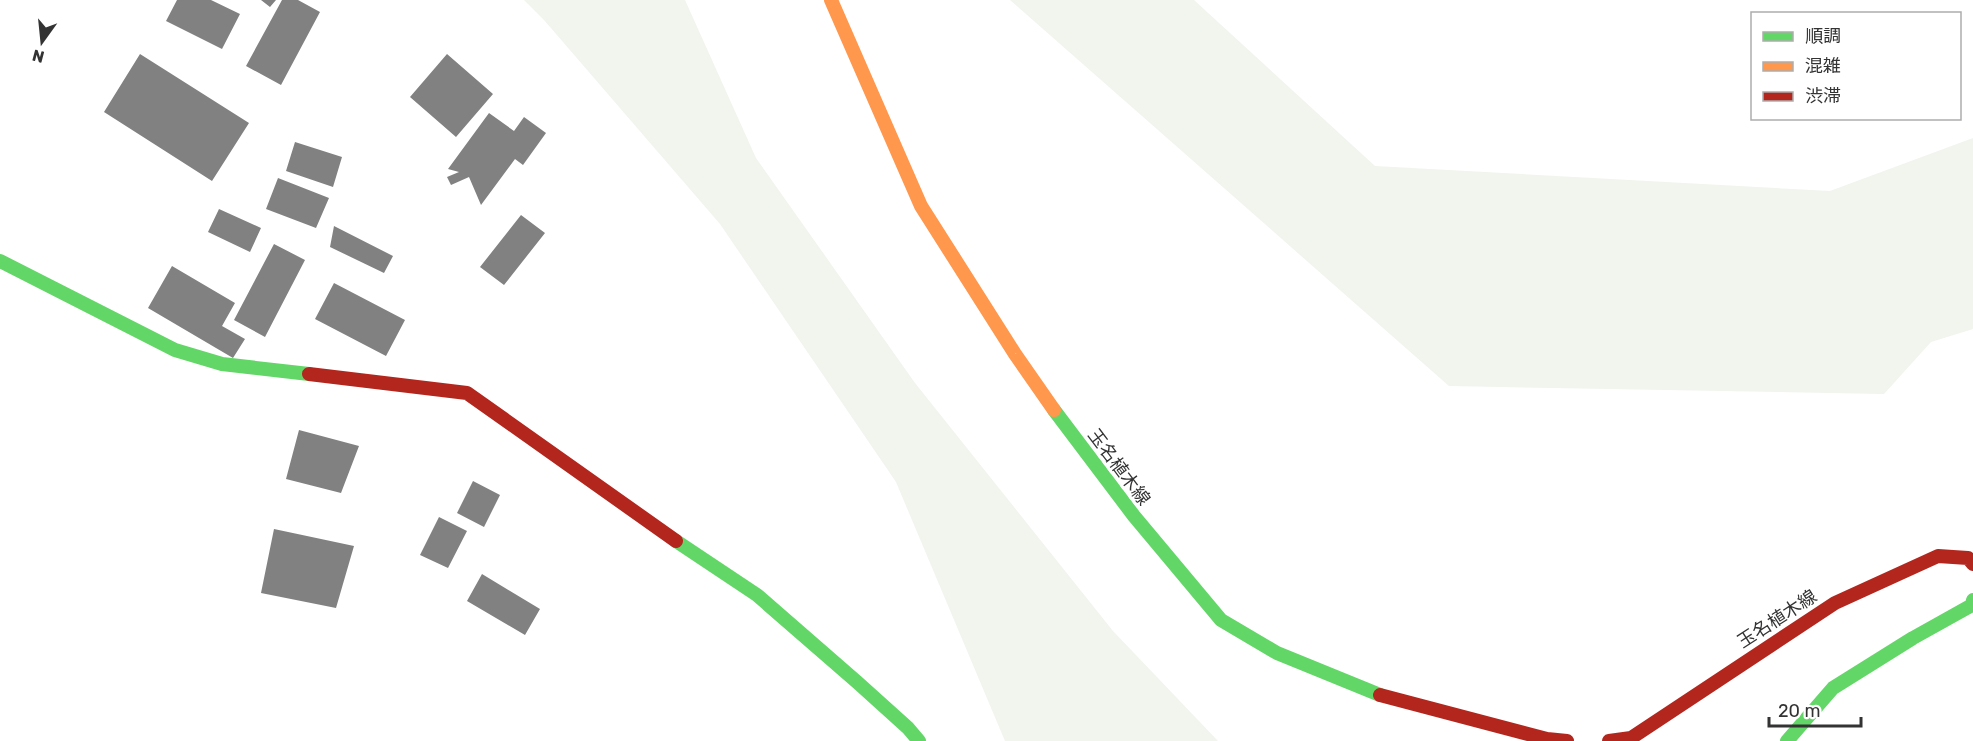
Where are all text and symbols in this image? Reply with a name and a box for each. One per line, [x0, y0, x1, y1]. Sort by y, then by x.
north arrow [12, 12, 72, 72]
legend [1751, 12, 1961, 120]
text: 順調 [1805, 25, 1841, 47]
text: N [30, 45, 46, 67]
text: 混雑 [1805, 55, 1841, 77]
text: 渋滞 [1805, 85, 1841, 107]
street label: 玉名植木線 [1083, 424, 1155, 510]
street label: 玉名植木線 [1733, 585, 1821, 653]
scale bar [1769, 690, 1860, 728]
text: 20 m [1778, 700, 1820, 722]

